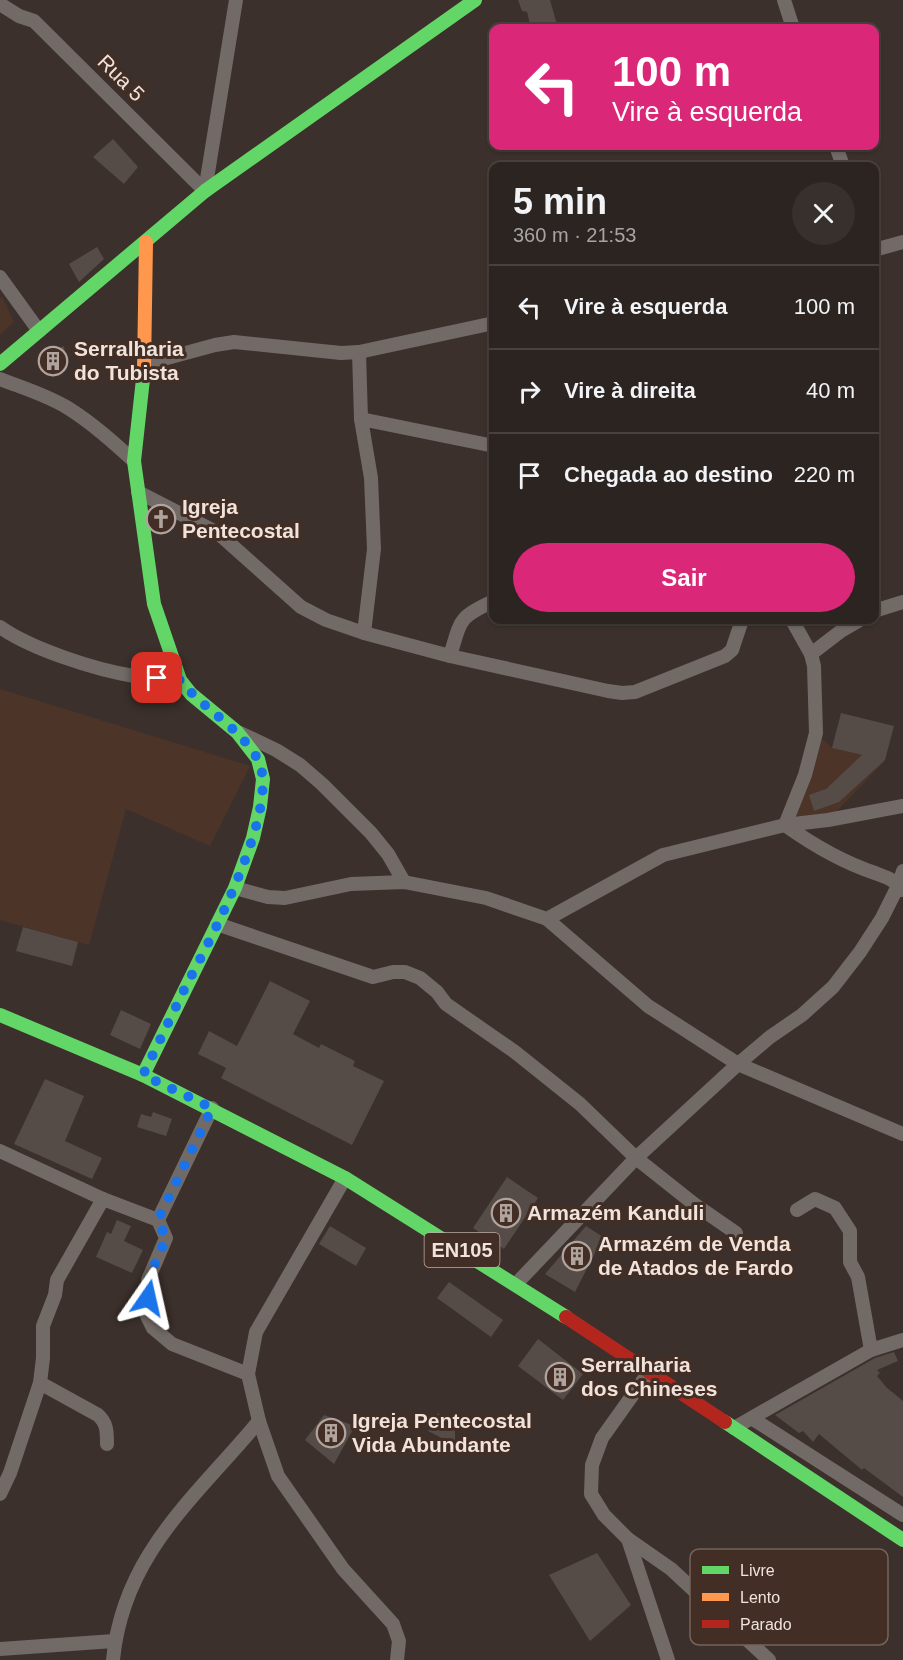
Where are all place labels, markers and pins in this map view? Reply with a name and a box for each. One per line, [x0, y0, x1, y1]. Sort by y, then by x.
place label: Serralharia do Tubista [74, 337, 184, 384]
building icon: Serralharia do Tubista [37, 345, 69, 377]
place label: Igreja Pentecostal [182, 495, 300, 542]
church icon: Igreja Pentecostal [145, 503, 177, 535]
pin [131, 652, 182, 703]
building icon: Armazém Kanduli [490, 1197, 522, 1229]
place label: Armazém Kanduli [527, 1201, 704, 1224]
place label: Armazém de Venda de Atados de Fardo [598, 1232, 793, 1279]
building icon: Armazém de Venda de Atados de Fardo [561, 1240, 593, 1272]
place label: Serralharia dos Chineses [581, 1353, 718, 1400]
building icon: Serralharia dos Chineses [544, 1361, 576, 1393]
place label: Igreja Pentecostal Vida Abundante [352, 1409, 532, 1456]
building icon: Igreja Pentecostal Vida Abundante [315, 1417, 347, 1449]

